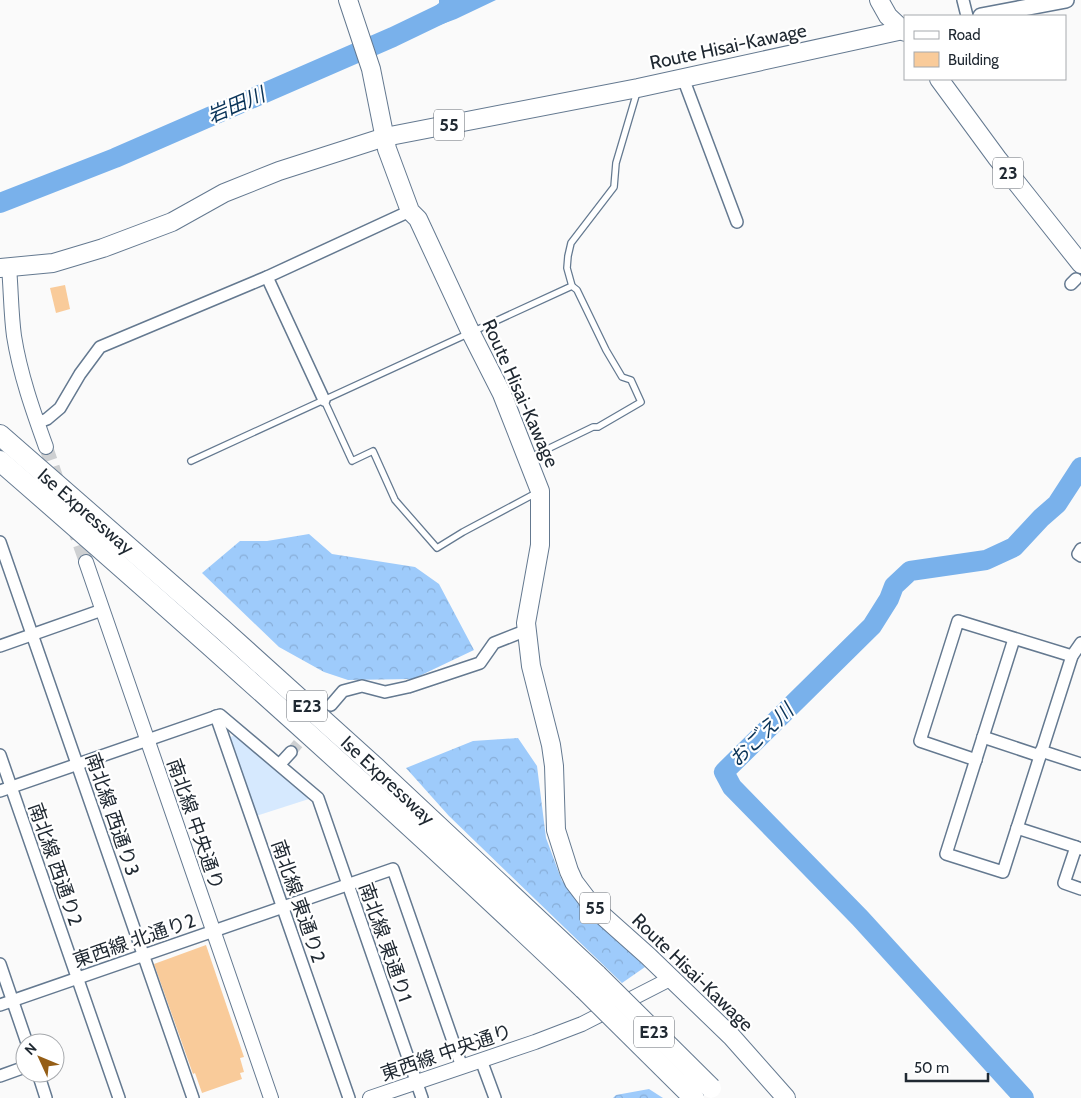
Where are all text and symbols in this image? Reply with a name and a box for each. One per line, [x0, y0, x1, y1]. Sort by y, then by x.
legend [904, 15, 1066, 80]
street label: Route Hisai-Kawage [648, 19, 809, 74]
text: Road [948, 26, 981, 44]
text: Building [948, 51, 999, 69]
water label: 岩田川 [204, 81, 270, 128]
road number: 55 [434, 110, 464, 140]
road number: 23 [993, 158, 1023, 188]
street label: Route Hisai-Kawage [478, 316, 564, 471]
street label: Ise Expressway [33, 463, 139, 560]
road number: E23 [287, 690, 327, 721]
water label: おごえ川 [724, 697, 800, 771]
street label: Ise Expressway [336, 731, 440, 830]
street label: 南北線 西通り3 [81, 750, 144, 879]
street label: 南北線 中央通り [162, 756, 229, 893]
street label: 南北線 西通り2 [24, 800, 87, 929]
street label: 南北線 東通り2 [267, 837, 330, 966]
street label: 南北線 東通り1 [354, 880, 417, 1005]
road number: 55 [580, 892, 610, 924]
street label: 東西線 北通り2 [70, 909, 199, 972]
street label: Route Hisai-Kawage [627, 909, 758, 1036]
road number: E23 [634, 1016, 674, 1048]
street label: 東西線 中央通り [378, 1019, 515, 1086]
north arrow [15, 1033, 65, 1083]
text: N [21, 1039, 41, 1059]
scale bar [906, 1050, 988, 1082]
text: 50 m [914, 1059, 949, 1077]

